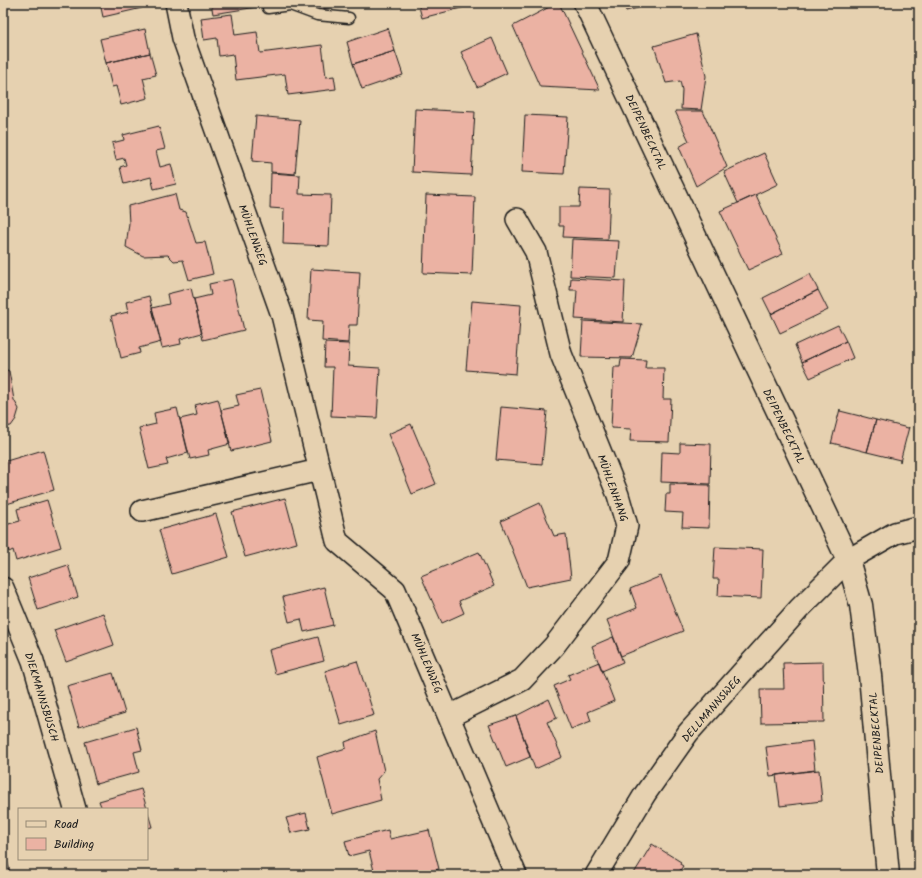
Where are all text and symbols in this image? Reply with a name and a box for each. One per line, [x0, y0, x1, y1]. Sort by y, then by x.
street label: DEIPENBECKTAL [620, 92, 671, 173]
street label: MÜHLENWEG [233, 202, 271, 269]
street label: DEIPENBECKTAL [757, 386, 809, 467]
street label: MÜHLENHANG [592, 452, 633, 525]
street label: MÜHLENWEG [405, 630, 447, 696]
street label: DIEKMANNSBUSCH [19, 650, 63, 744]
street label: DELLMANNSWEG [678, 672, 746, 747]
street label: DEIPENBECKTAL [864, 691, 890, 774]
legend [18, 808, 148, 860]
text: Road [54, 815, 79, 834]
text: Building [54, 835, 94, 854]

